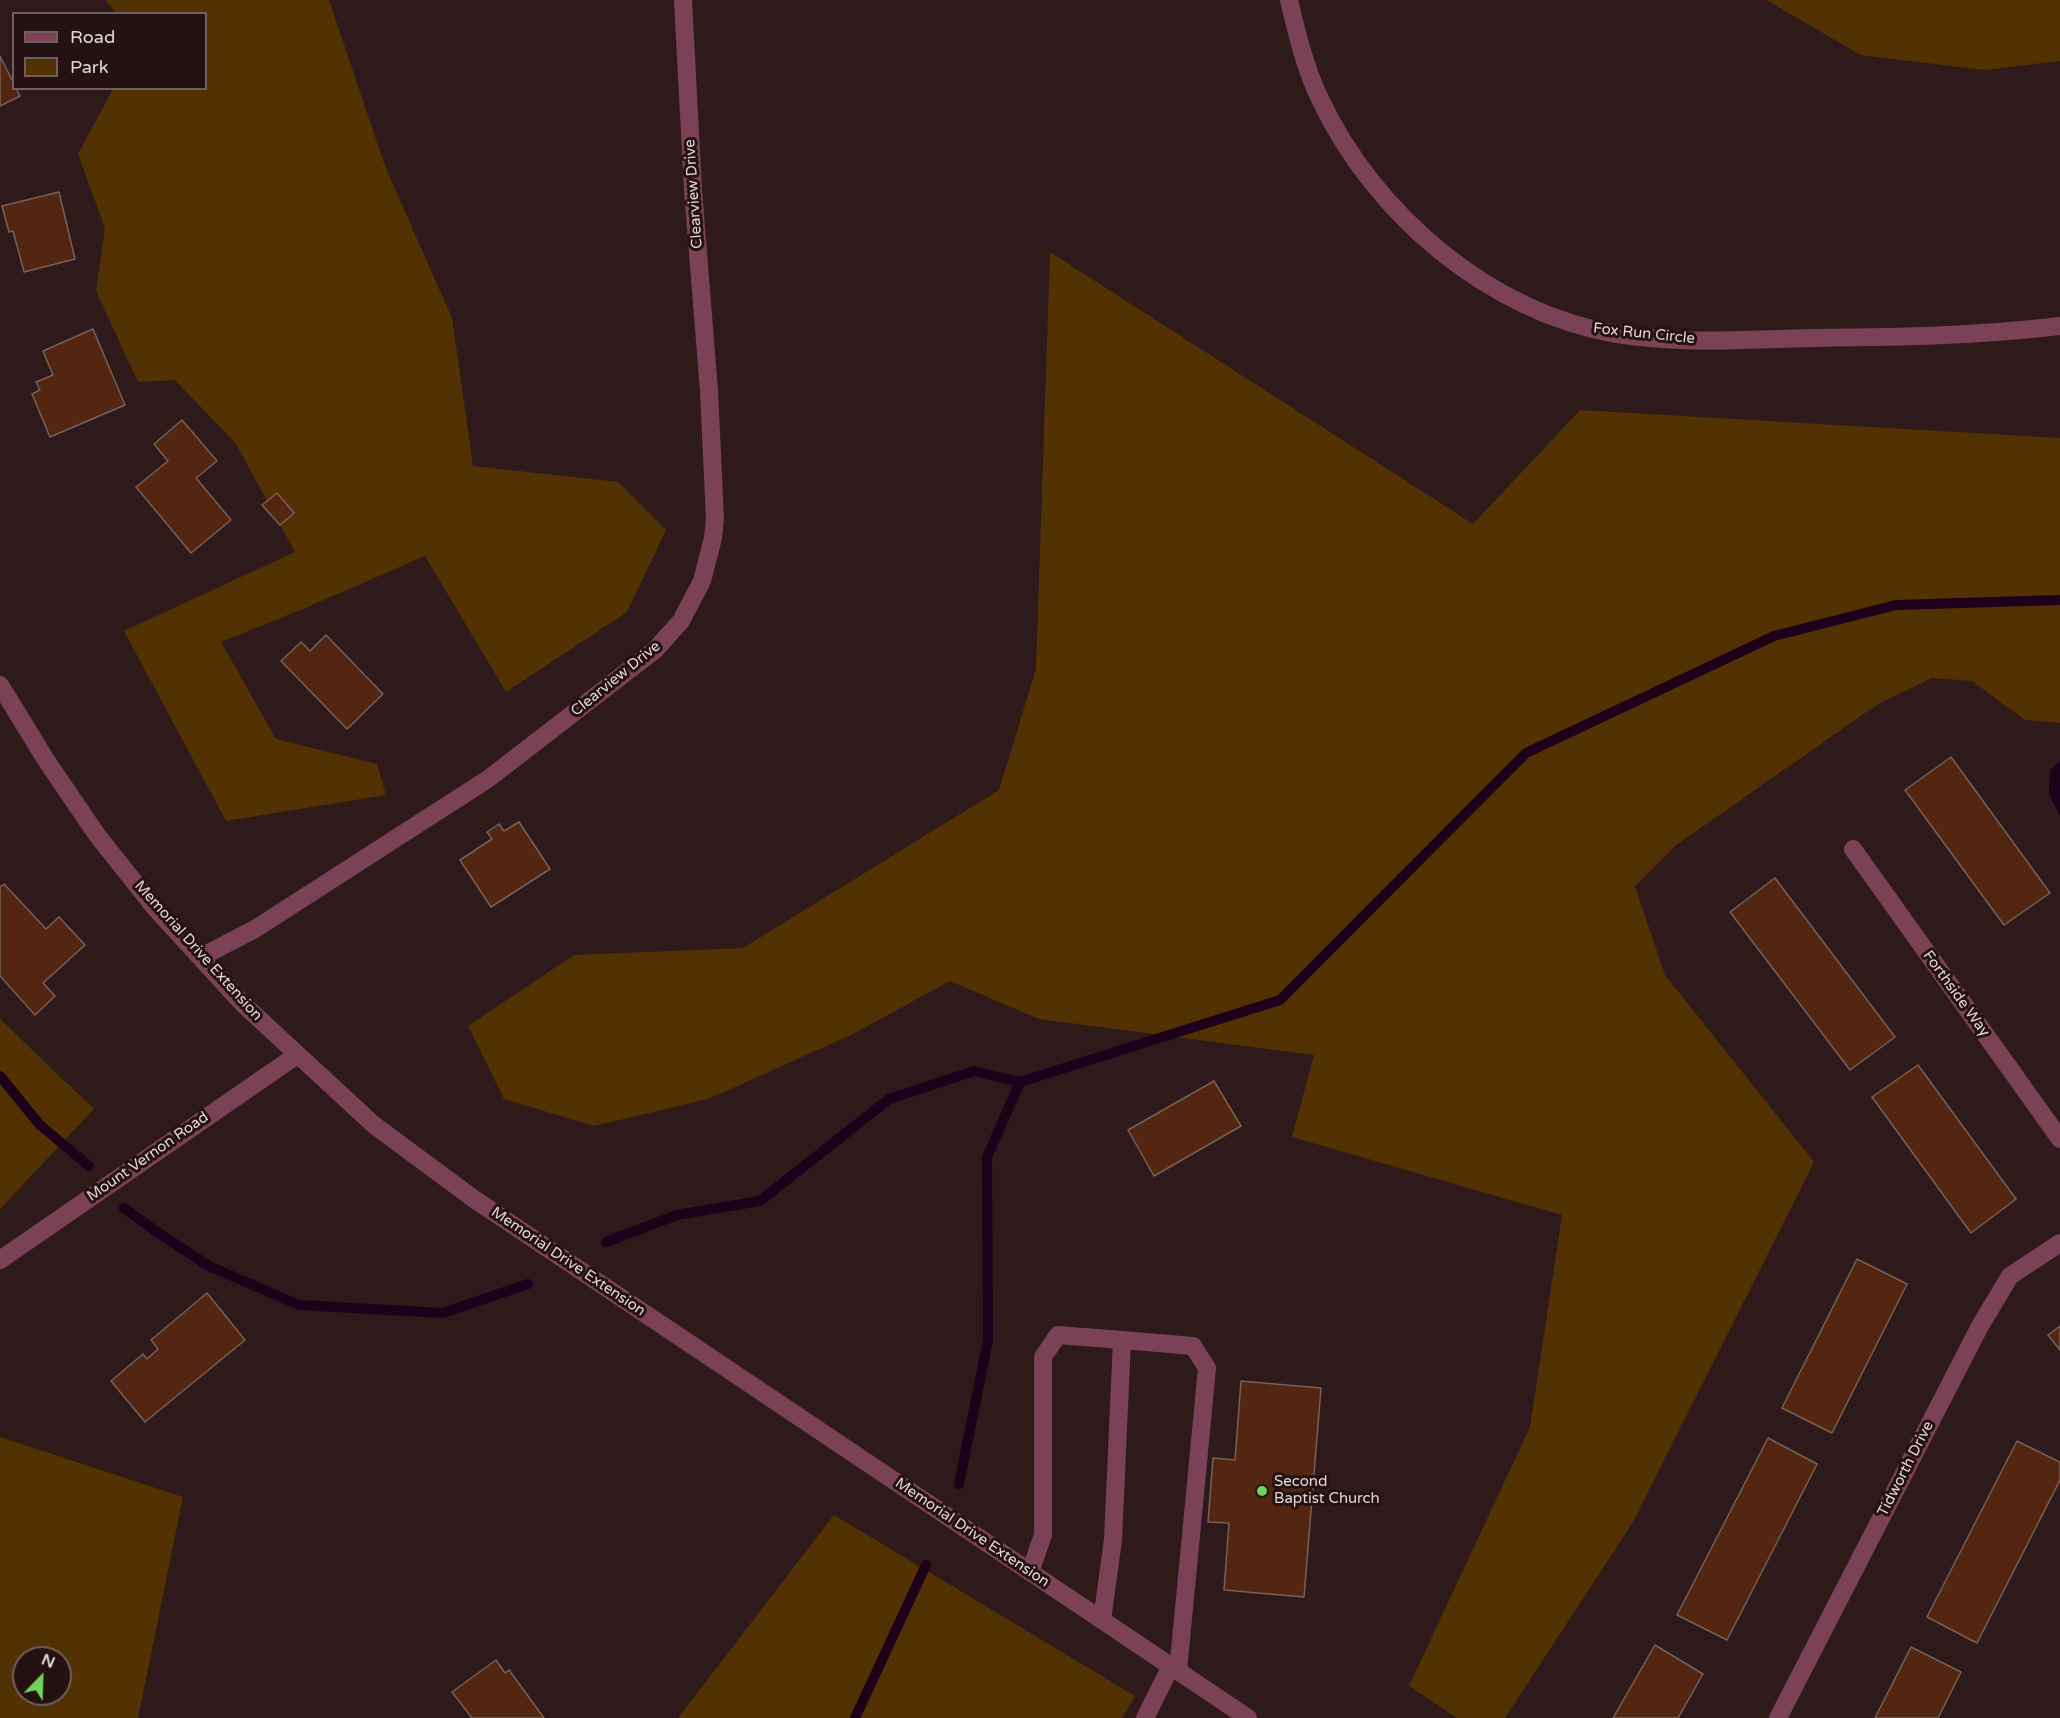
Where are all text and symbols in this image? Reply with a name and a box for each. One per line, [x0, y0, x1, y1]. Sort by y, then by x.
legend [12, 12, 207, 90]
text: Road [70, 26, 115, 48]
text: Park [70, 56, 108, 78]
street label: Clearview Drive [681, 139, 707, 249]
street label: Fox Run Circle [1592, 320, 1696, 348]
street label: Clearview Drive [568, 638, 664, 720]
street label: Memorial Drive Extension [130, 877, 266, 1025]
street label: Forthside Way [1919, 947, 1993, 1041]
street label: Mount Vernon Road [84, 1108, 212, 1206]
street label: Memorial Drive Extension [487, 1204, 649, 1320]
street label: Tidworth Drive [1874, 1418, 1938, 1520]
place label: Second Baptist Church [1274, 1473, 1380, 1508]
street label: Memorial Drive Extension [891, 1475, 1053, 1591]
marker: Second Baptist Church [1255, 1484, 1269, 1498]
north arrow [12, 1646, 72, 1706]
text: N [38, 1650, 58, 1673]

